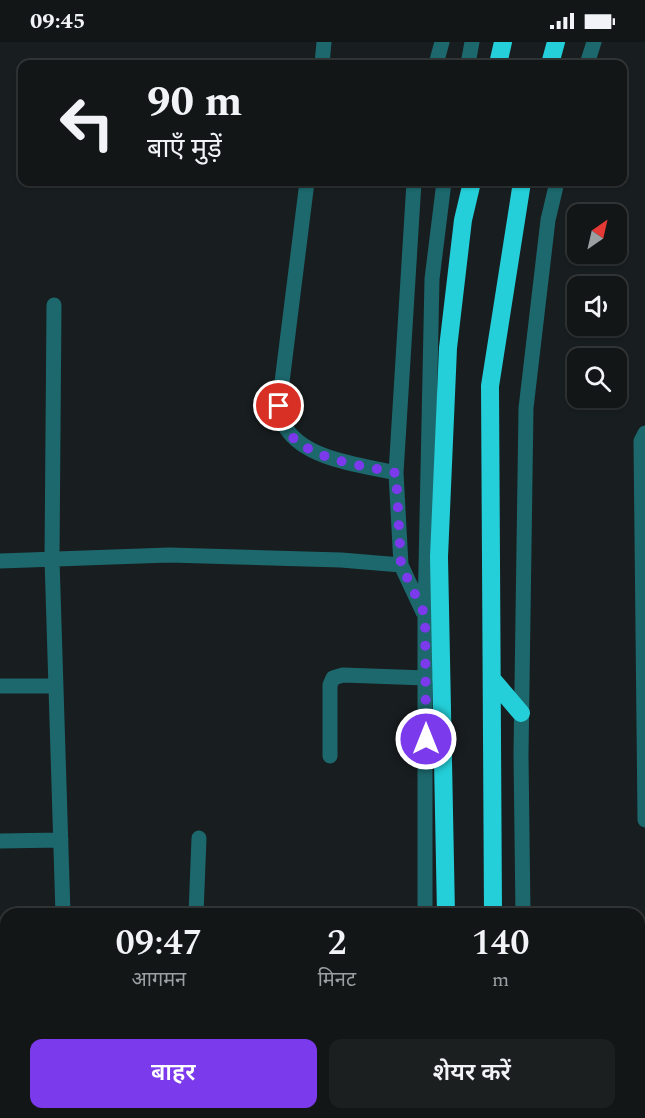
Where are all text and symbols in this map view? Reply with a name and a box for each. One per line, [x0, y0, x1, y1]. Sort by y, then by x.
text: 09:45 [30, 5, 85, 38]
text: 90 m [147, 71, 242, 134]
icon: left [48, 84, 126, 162]
text: बाएँ मुड़ें [147, 128, 222, 170]
north arrow [567, 204, 627, 264]
map controls [567, 204, 627, 408]
button: sound [567, 276, 627, 336]
button: search [567, 348, 627, 408]
pin [253, 380, 304, 431]
icon: arrive [262, 389, 295, 422]
position arrow [394, 707, 458, 771]
text: 09:47 [116, 916, 202, 971]
text: 2 [327, 916, 347, 971]
text: 140 [472, 916, 529, 971]
text: आगमन [131, 965, 186, 995]
text: मिनट [318, 965, 356, 995]
text: m [492, 965, 509, 995]
button: बाहर [30, 1039, 317, 1108]
button: शेयर करें [329, 1039, 615, 1108]

